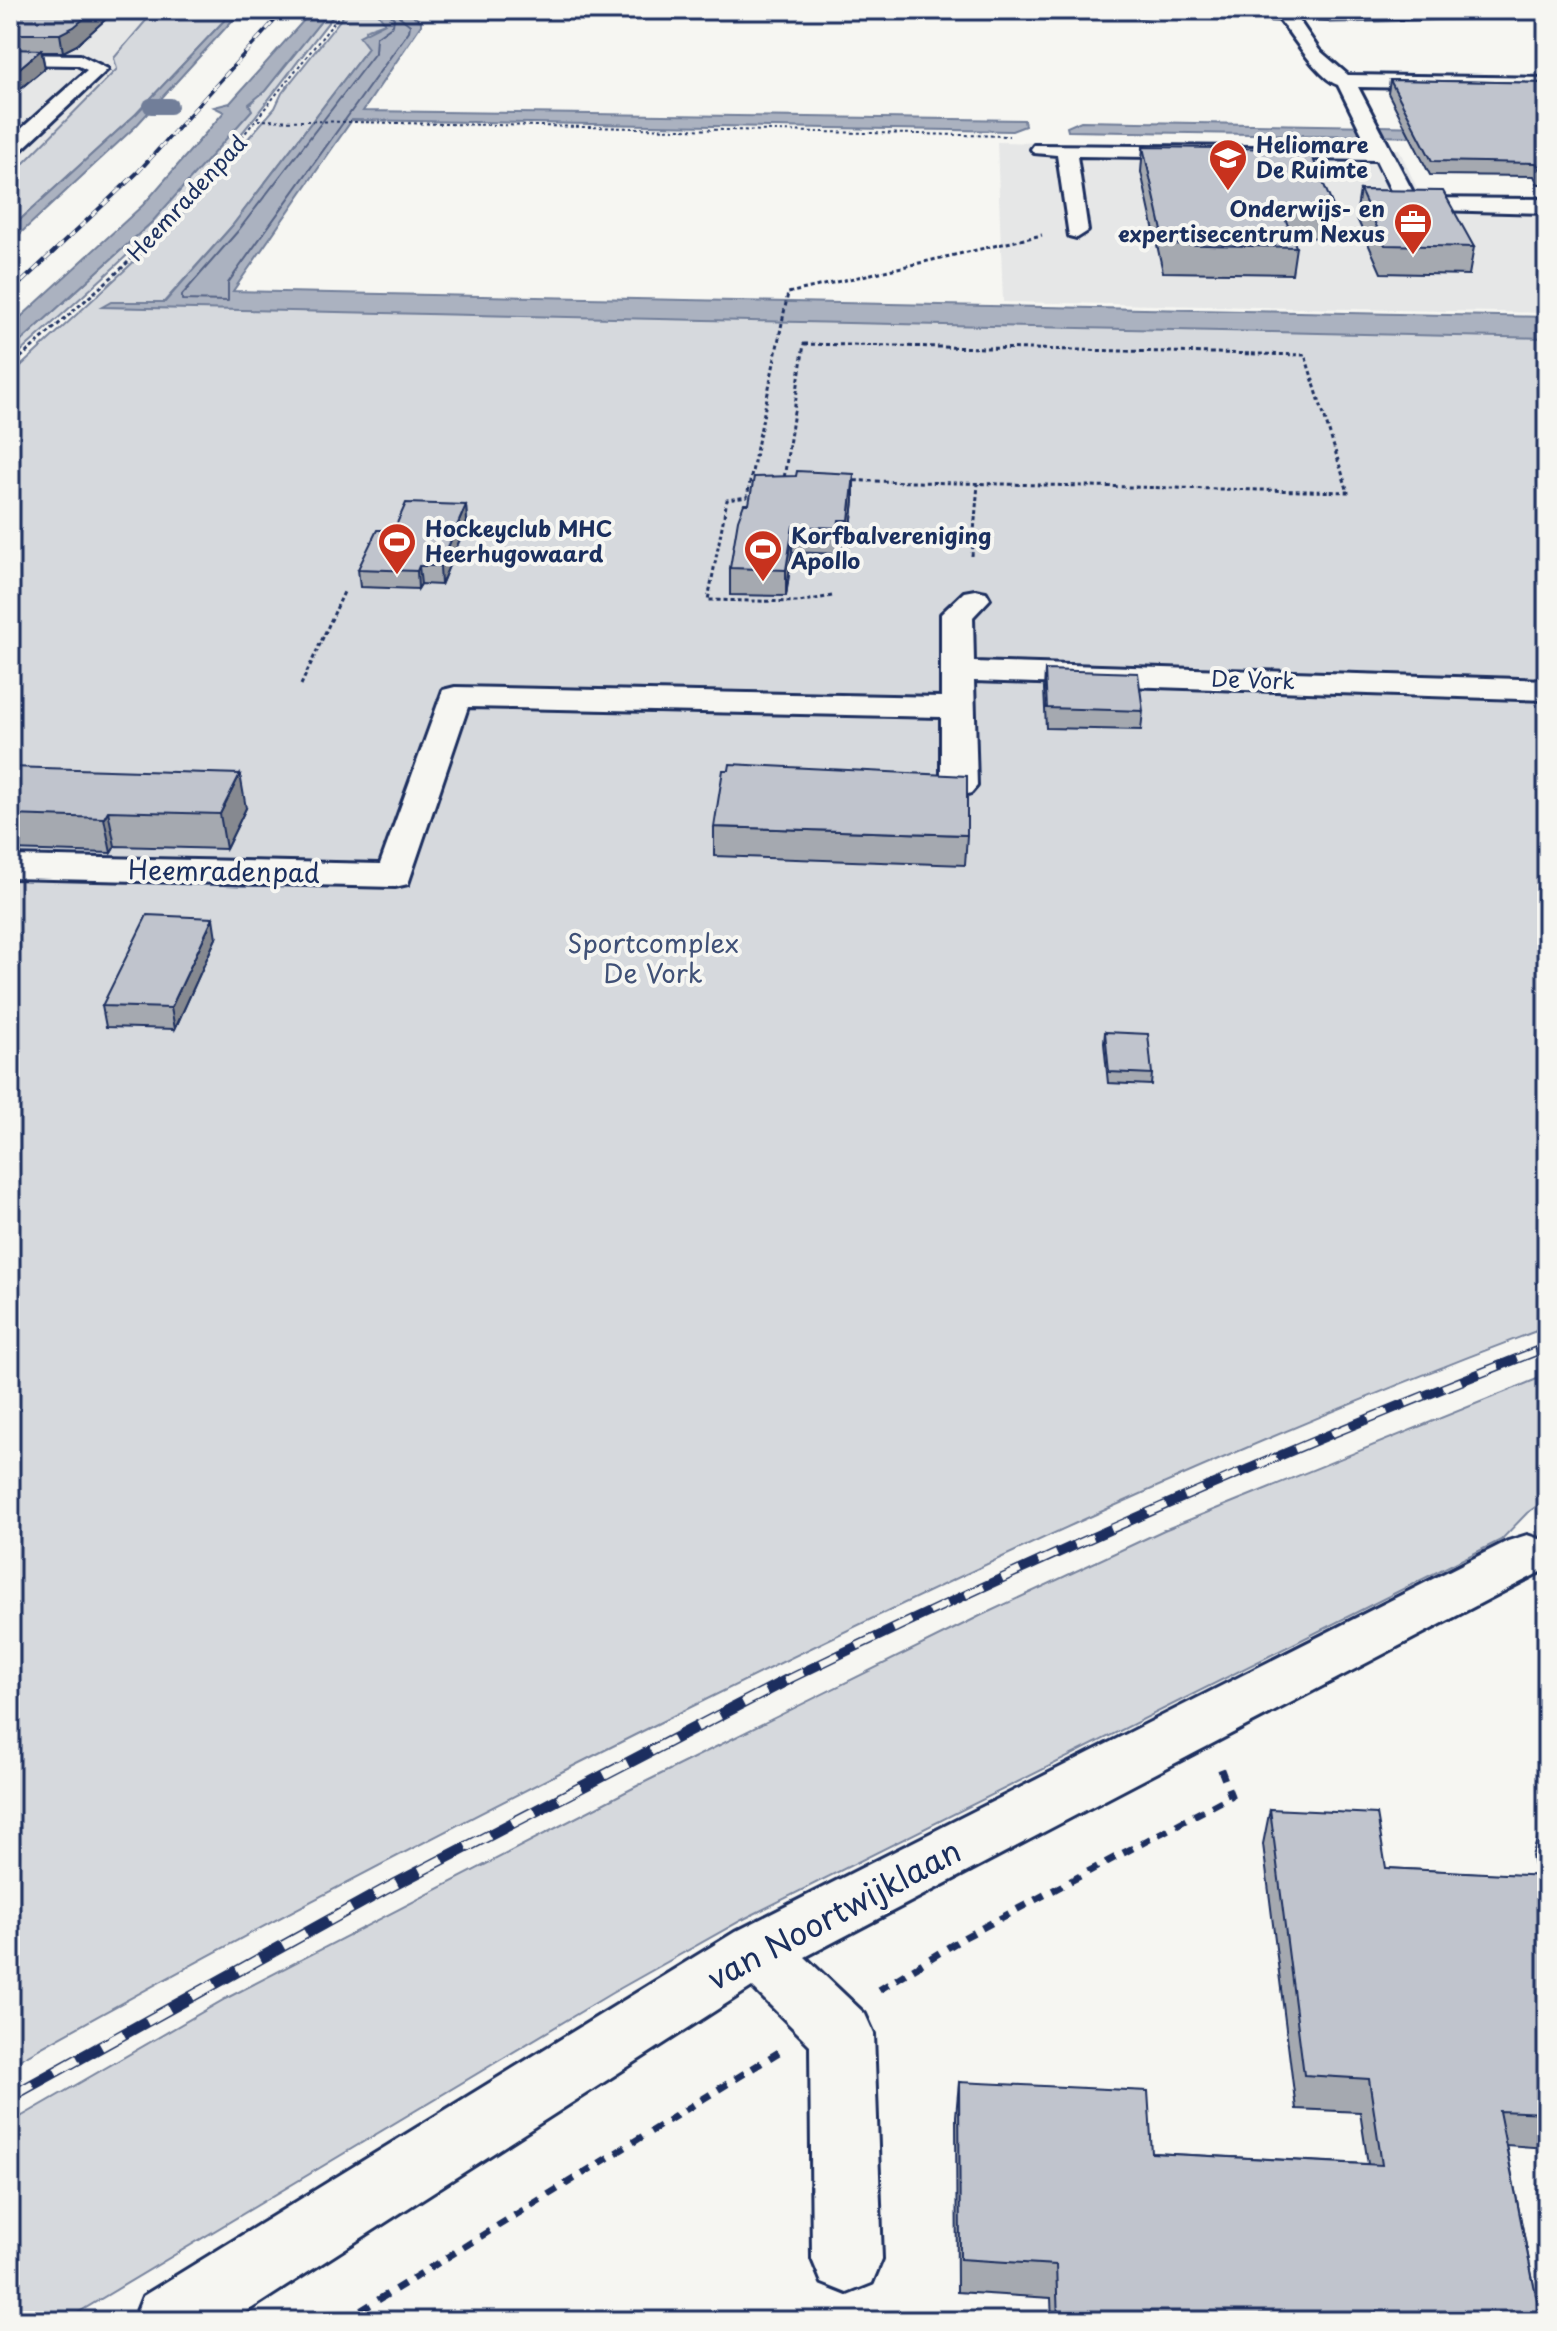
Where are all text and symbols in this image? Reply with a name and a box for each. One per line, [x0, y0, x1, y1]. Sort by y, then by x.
street label: Heemradenpad [119, 126, 253, 267]
place label: Heliomare De Ruimte [1256, 127, 1369, 185]
school or university icon: Heliomare De Ruimte [1207, 137, 1249, 192]
place label: Onderwijs- en expertisecentrum Nexus [1118, 191, 1385, 249]
office icon: Onderwijs- en expertisecentrum Nexus [1392, 201, 1434, 256]
place label: Hockeyclub MHC Heerhugowaard [425, 511, 612, 569]
place label: Korfbalvereniging Apollo [790, 518, 991, 576]
sports icon: Hockeyclub MHC Heerhugowaard [376, 521, 418, 576]
sports icon: Korfbalvereniging Apollo [742, 528, 784, 583]
street label: De Vork [1210, 661, 1296, 696]
street label: Heemradenpad [128, 849, 320, 892]
park label: Sportcomplex De Vork [567, 923, 739, 992]
street label: van Noortwijklaan [697, 1826, 969, 2001]

